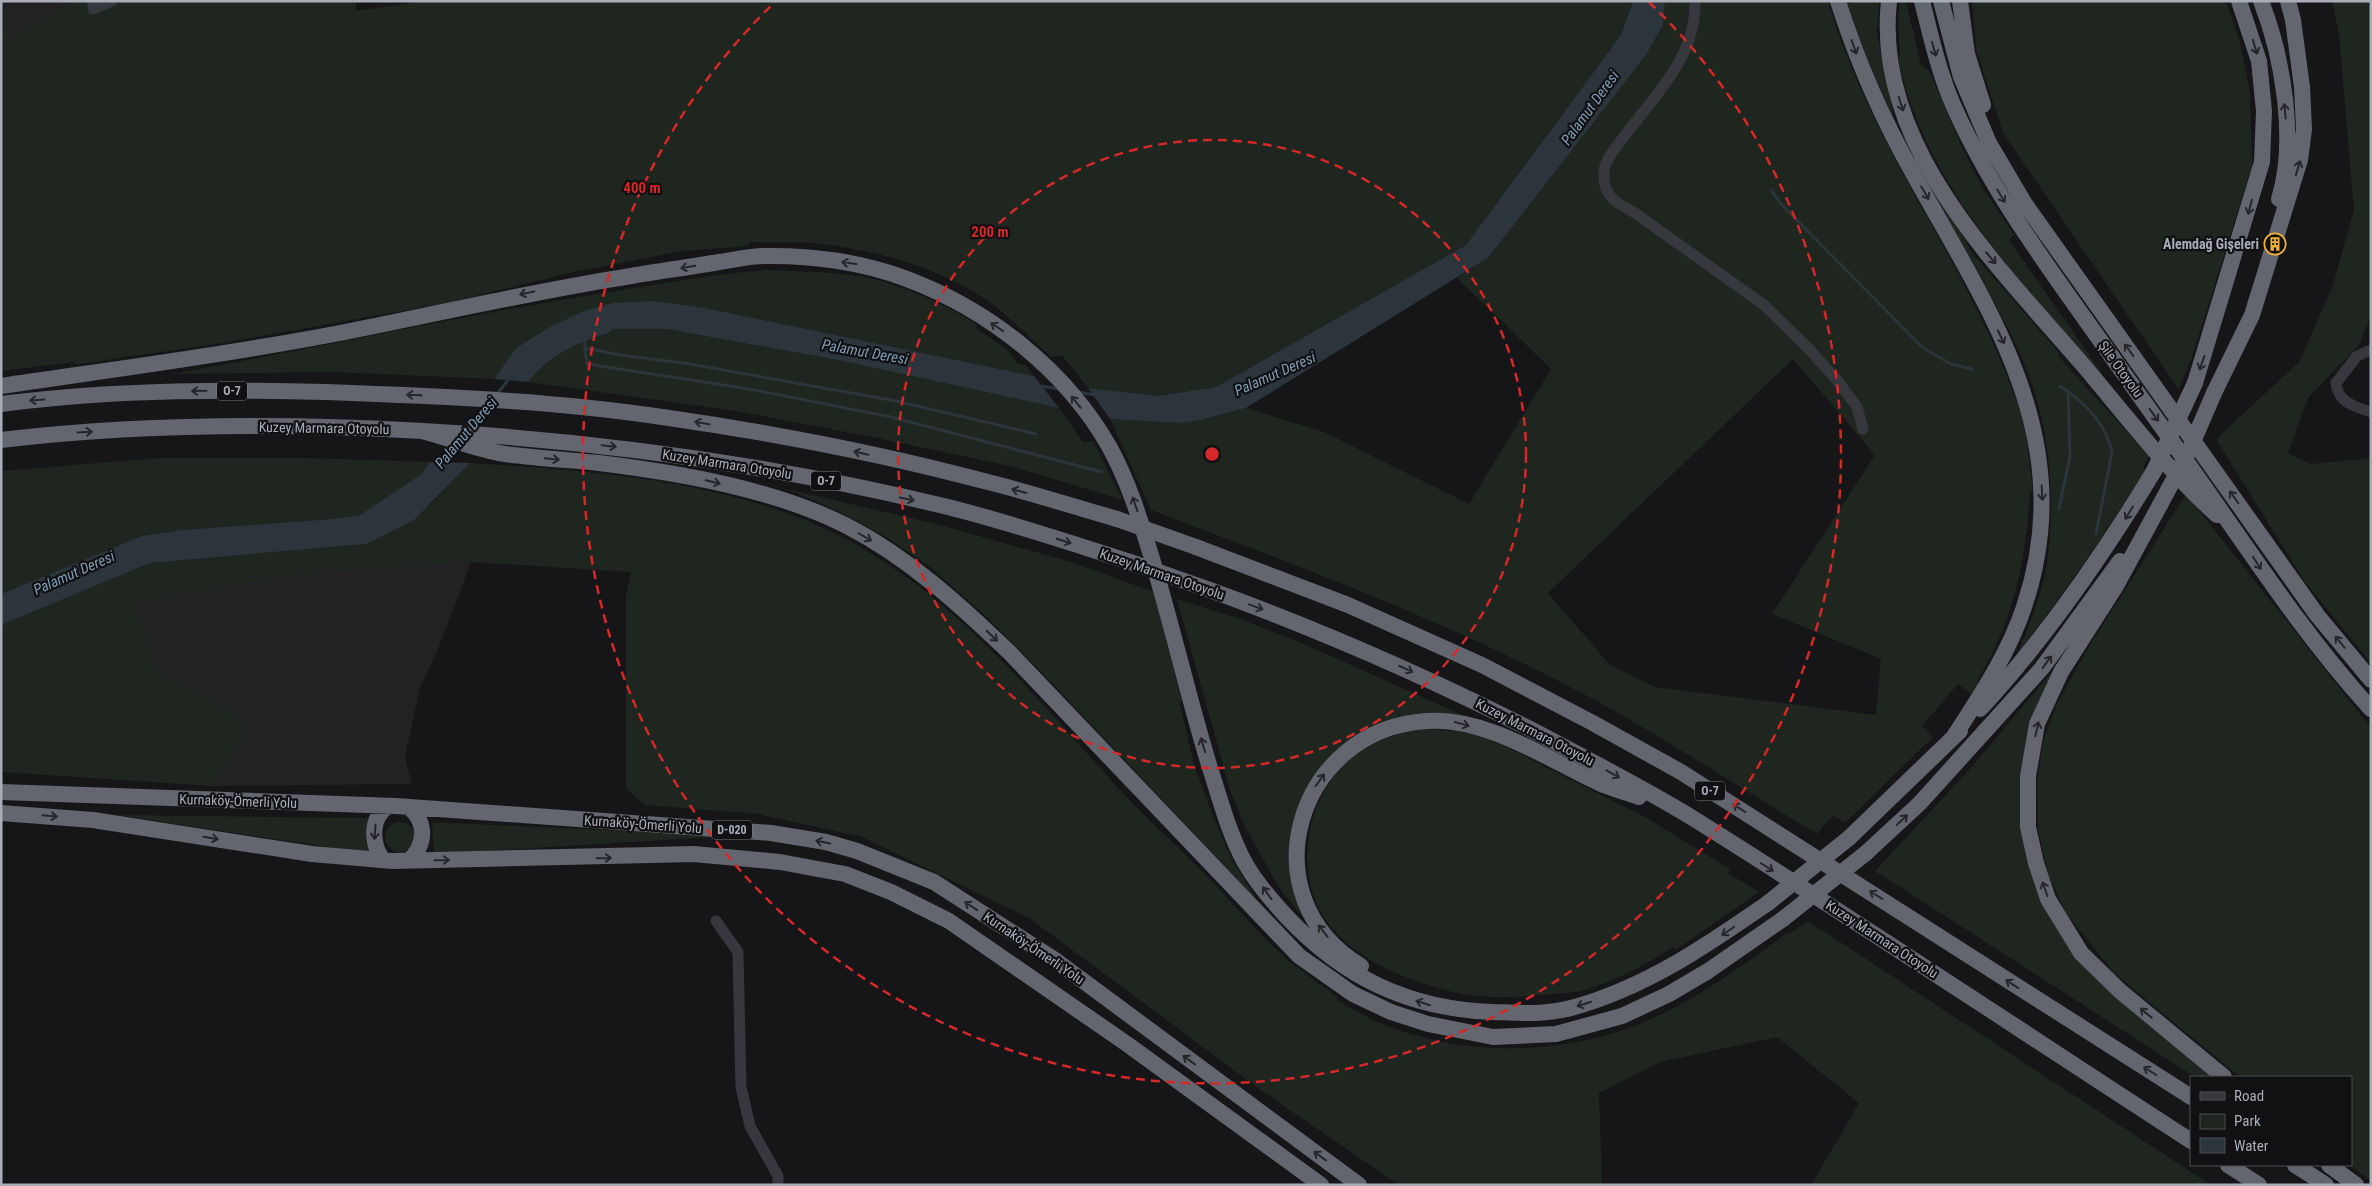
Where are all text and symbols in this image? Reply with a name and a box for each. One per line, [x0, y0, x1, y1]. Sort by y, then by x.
one-way arrow [1850, 39, 1859, 55]
one-way arrow [2250, 39, 2260, 55]
one-way arrow [1929, 40, 1939, 56]
water label: Palamut Deresi [1557, 67, 1623, 149]
one-way arrow [1897, 95, 1907, 111]
one-way arrow [2280, 103, 2289, 119]
one-way arrow [2293, 160, 2303, 176]
text: 400 m [623, 179, 661, 197]
one-way arrow [1920, 186, 1930, 200]
one-way arrow [1996, 189, 2006, 203]
one-way arrow [2244, 199, 2254, 215]
text: 200 m [971, 223, 1009, 241]
building icon: Alemdağ Gişeleri [2263, 232, 2287, 256]
place label: Alemdağ Gişeleri [2163, 236, 2259, 252]
one-way arrow [1986, 251, 1997, 264]
one-way arrow [841, 258, 857, 268]
one-way arrow [680, 262, 696, 272]
one-way arrow [520, 289, 536, 298]
one-way arrow [990, 322, 1004, 332]
one-way arrow [1997, 329, 2006, 344]
water label: Palamut Deresi [821, 336, 910, 369]
street label: Şile Otoyolu [2095, 338, 2147, 400]
one-way arrow [2124, 343, 2134, 357]
water label: Palamut Deresi [1232, 348, 1319, 400]
one-way arrow [2197, 354, 2207, 370]
road number: O-7 [217, 382, 247, 401]
one-way arrow [191, 387, 207, 396]
one-way arrow [406, 390, 422, 400]
water label: Palamut Deresi [431, 393, 501, 472]
one-way arrow [1071, 395, 1082, 408]
one-way arrow [29, 396, 45, 405]
one-way arrow [2149, 408, 2159, 422]
one-way arrow [694, 418, 710, 428]
street label: Kuzey Marmara Otoyolu [259, 419, 389, 437]
one-way arrow [76, 428, 92, 437]
one-way arrow [601, 441, 617, 451]
centre of rings [1203, 445, 1221, 463]
street label: Kuzey Marmara Otoyolu [661, 446, 793, 482]
one-way arrow [854, 448, 870, 457]
one-way arrow [544, 454, 560, 464]
road number: O-7 [811, 472, 841, 491]
one-way arrow [704, 478, 720, 487]
one-way arrow [1012, 485, 1028, 495]
one-way arrow [2037, 485, 2046, 501]
one-way arrow [2229, 490, 2239, 504]
one-way arrow [898, 494, 914, 504]
one-way arrow [1130, 497, 1139, 512]
one-way arrow [2124, 505, 2134, 519]
one-way arrow [857, 532, 872, 542]
one-way arrow [1055, 537, 1071, 546]
street label: Kuzey Marmara Otoyolu [1098, 545, 1226, 603]
water label: Palamut Deresi [31, 547, 118, 599]
one-way arrow [2253, 555, 2263, 569]
one-way arrow [1248, 603, 1263, 612]
one-way arrow [986, 630, 998, 642]
one-way arrow [2334, 636, 2345, 649]
one-way arrow [2042, 655, 2052, 669]
one-way arrow [1398, 665, 1413, 675]
street label: Kuzey Marmara Otoyolu [1473, 695, 1597, 769]
one-way arrow [1454, 720, 1470, 729]
one-way arrow [2033, 722, 2042, 738]
one-way arrow [1197, 737, 1207, 753]
one-way arrow [1606, 769, 1620, 779]
one-way arrow [1315, 773, 1325, 787]
road number: O-7 [1695, 781, 1725, 800]
street label: Kurnaköy-Ömerli Yolu [179, 791, 297, 811]
one-way arrow [1732, 803, 1746, 813]
one-way arrow [42, 812, 58, 821]
street label: Kurnaköy-Ömerli Yolu [584, 812, 702, 836]
one-way arrow [1895, 814, 1908, 826]
road number: D-020 [712, 820, 752, 840]
one-way arrow [371, 823, 380, 839]
one-way arrow [203, 833, 219, 843]
one-way arrow [815, 836, 831, 846]
one-way arrow [596, 853, 612, 862]
one-way arrow [434, 855, 450, 865]
one-way arrow [1760, 862, 1774, 872]
one-way arrow [2039, 881, 2049, 897]
one-way arrow [1262, 886, 1272, 900]
one-way arrow [1870, 889, 1884, 899]
street label: Kuzey Marmara Otoyolu [1823, 897, 1941, 981]
one-way arrow [964, 900, 978, 910]
street label: Kurnaköy-Ömerli Yolu [981, 908, 1087, 988]
one-way arrow [1318, 925, 1329, 938]
one-way arrow [1721, 926, 1735, 936]
one-way arrow [2006, 979, 2020, 989]
one-way arrow [1416, 997, 1432, 1007]
one-way arrow [1576, 999, 1592, 1009]
one-way arrow [2140, 1007, 2153, 1018]
one-way arrow [1183, 1054, 1196, 1065]
one-way arrow [2143, 1066, 2157, 1076]
legend [2190, 1076, 2352, 1166]
text: Road [2234, 1087, 2264, 1105]
text: Park [2234, 1112, 2261, 1130]
text: Water [2234, 1137, 2269, 1155]
one-way arrow [1313, 1151, 1327, 1161]

